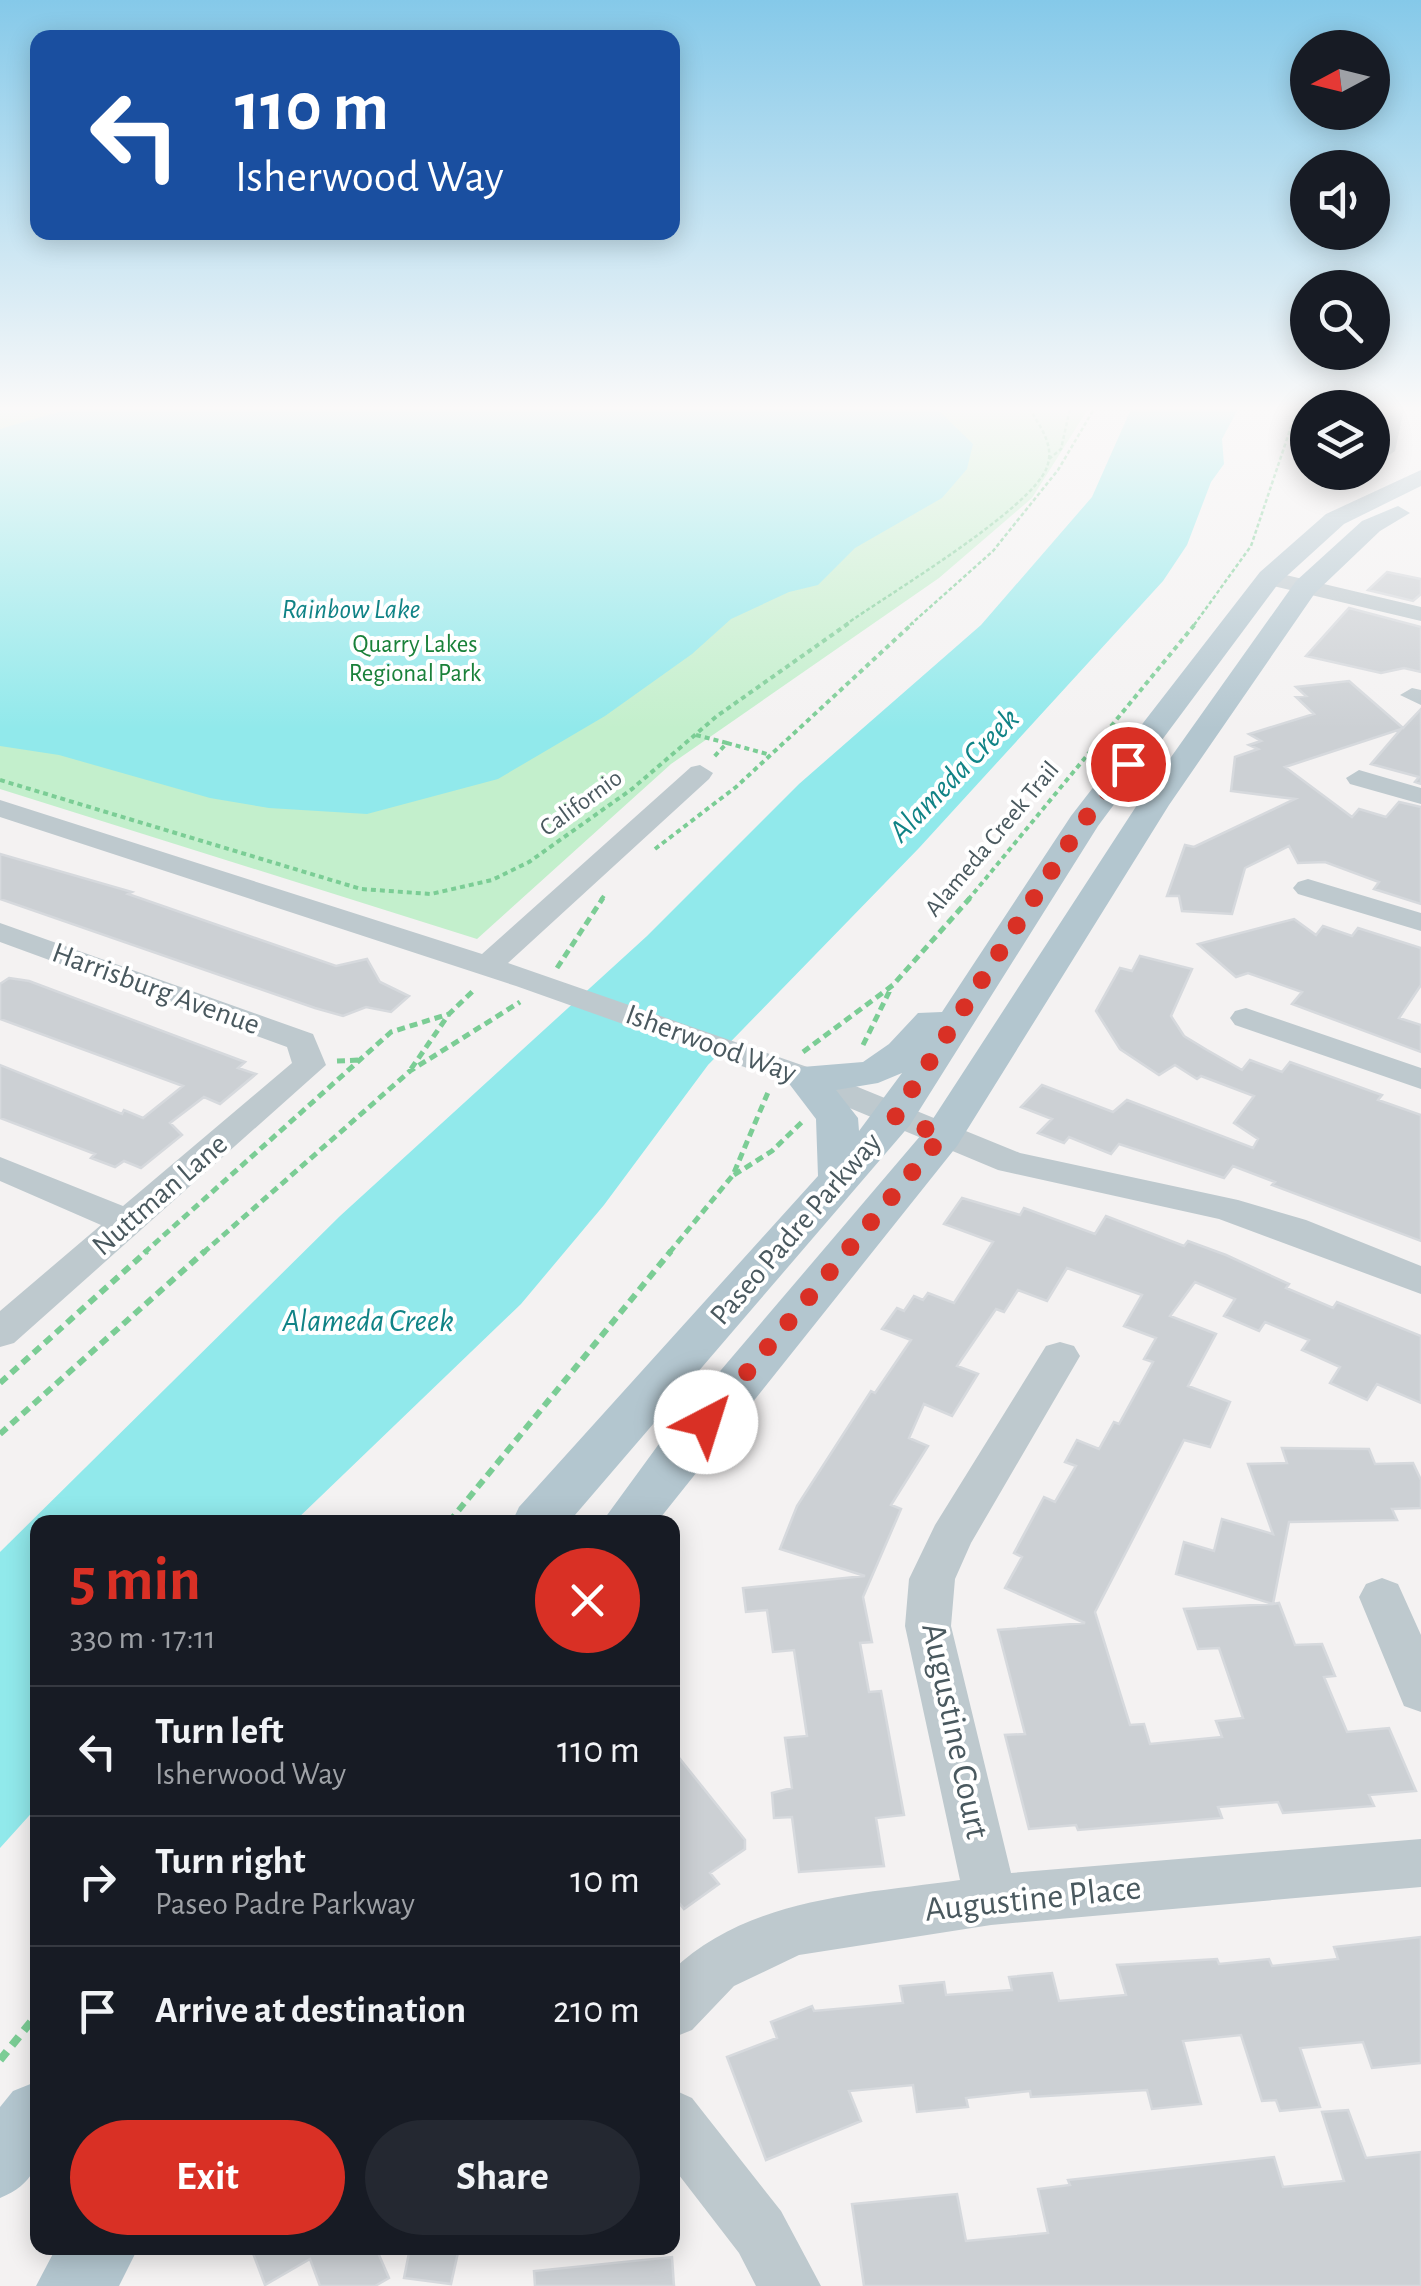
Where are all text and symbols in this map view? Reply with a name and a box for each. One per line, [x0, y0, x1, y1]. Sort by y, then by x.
north arrow [1290, 30, 1390, 130]
map controls [1290, 30, 1390, 490]
icon: left [70, 70, 200, 200]
text: 110 m [235, 73, 389, 143]
button: sound [1290, 150, 1390, 250]
text: Isherwood Way [235, 155, 504, 200]
button: search [1290, 270, 1390, 370]
button: layers [1290, 390, 1390, 490]
water label: Rainbow Lake [282, 596, 420, 624]
park label: Quarry Lakes Regional Park [349, 632, 482, 686]
water label: Alameda Creek [882, 702, 1025, 849]
pin [1086, 722, 1171, 807]
icon: arrive [1101, 737, 1156, 792]
street label: Alameda Creek Trail [920, 757, 1064, 921]
street label: Californio [535, 765, 627, 841]
street label: Harrisburg Avenue [48, 938, 264, 1040]
street label: Isherwood Way [622, 999, 801, 1089]
street label: Paseo Padre Parkway [705, 1127, 887, 1331]
street label: Nuttman Lane [87, 1129, 233, 1261]
water label: Alameda Creek [281, 1305, 454, 1337]
position arrow [654, 1370, 758, 1474]
button: close [535, 1548, 640, 1653]
text: 5 min [70, 1551, 201, 1611]
street label: Augustine Court [915, 1620, 995, 1842]
text: 330 m · 17:11 [70, 1622, 216, 1654]
text: Turn left [155, 1713, 283, 1751]
icon: left [70, 1724, 125, 1779]
text: 110 m [557, 1732, 640, 1770]
text: Isherwood Way [155, 1758, 346, 1790]
text: Turn right [155, 1843, 305, 1881]
icon: right [70, 1854, 125, 1909]
text: 10 m [570, 1862, 640, 1900]
street label: Augustine Place [923, 1870, 1143, 1928]
text: Paseo Padre Parkway [155, 1888, 415, 1920]
icon: arrive [70, 1984, 125, 2039]
text: Arrive at destination [155, 1992, 466, 2030]
text: 210 m [553, 1992, 640, 2030]
button: Exit [70, 2120, 345, 2235]
button: Share [365, 2120, 640, 2235]

